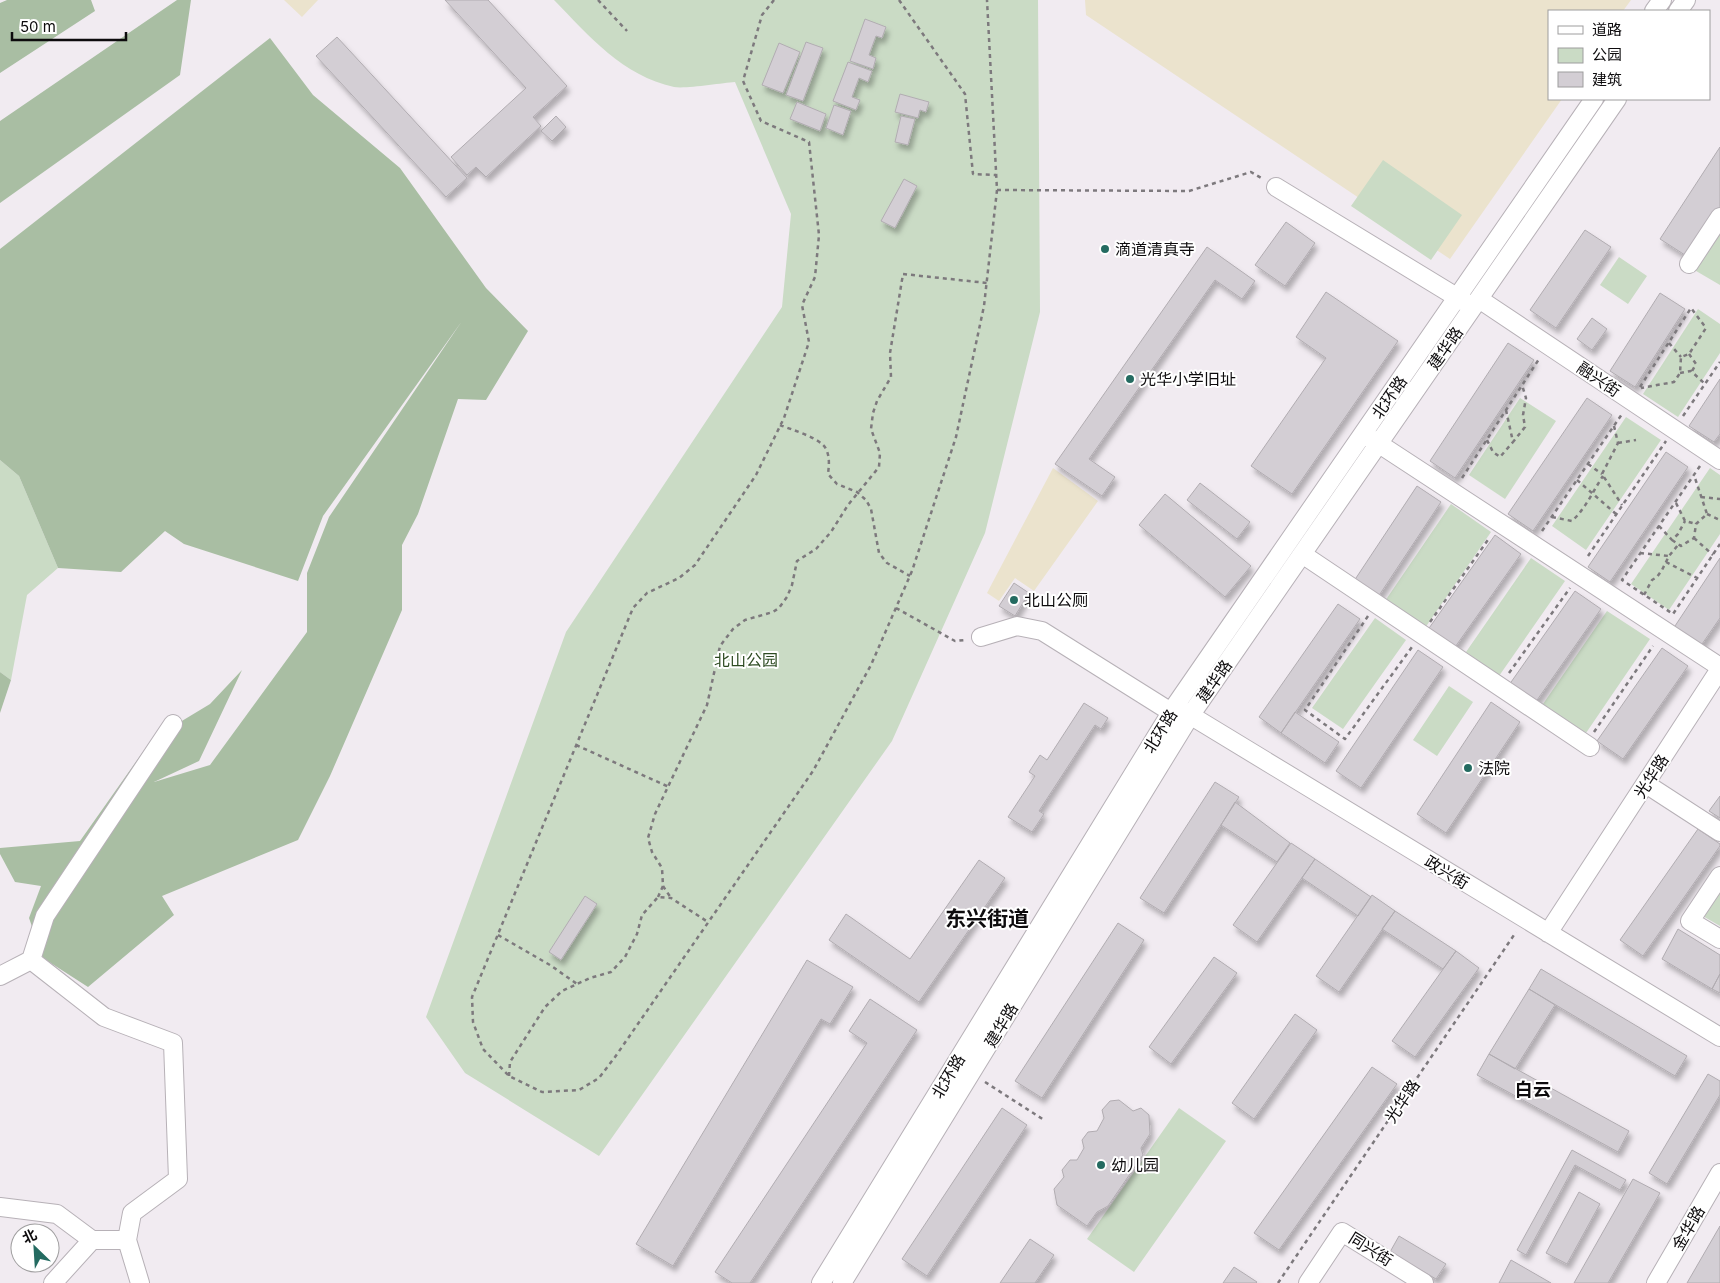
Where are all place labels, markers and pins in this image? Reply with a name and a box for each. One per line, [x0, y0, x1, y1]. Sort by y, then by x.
place label: 滴道清真寺 [1115, 239, 1195, 259]
marker: 滴道清真寺 [1099, 243, 1111, 255]
place label: 光华小学旧址 [1140, 369, 1236, 389]
marker: 光华小学旧址 [1124, 373, 1136, 385]
place label: 北山公厕 [1024, 590, 1088, 610]
marker: 北山公厕 [1008, 594, 1020, 606]
place label: 法院 [1478, 758, 1510, 778]
marker: 法院 [1462, 762, 1474, 774]
place label: 幼儿园 [1111, 1155, 1159, 1175]
marker: 幼儿园 [1095, 1159, 1107, 1171]

